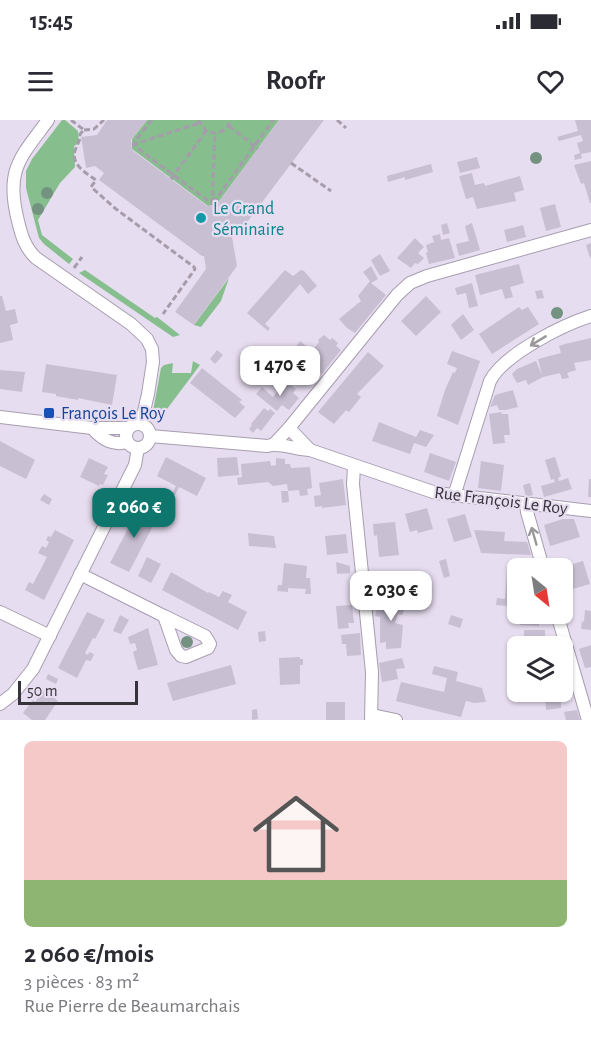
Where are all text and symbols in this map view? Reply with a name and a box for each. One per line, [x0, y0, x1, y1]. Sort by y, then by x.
text: 15:45 [30, 10, 73, 32]
icon: menu [24, 65, 57, 98]
icon: heart [534, 65, 567, 98]
text: Roofr [266, 67, 325, 94]
place label: Le Grand Séminaire [213, 200, 284, 239]
marker: Le Grand Séminaire [194, 211, 208, 225]
one-way arrow [530, 335, 547, 347]
pin: 1 470 € [225, 346, 335, 397]
text: 1 470 € [254, 355, 306, 375]
place label: François Le Roy [61, 405, 165, 423]
marker: François Le Roy [42, 406, 56, 420]
street label: Rue François Le Roy [433, 484, 569, 518]
pin: 2 060 € [79, 488, 189, 539]
text: 2 060 € [106, 497, 162, 517]
one-way arrow [528, 527, 539, 546]
north arrow [507, 558, 573, 624]
map controls [507, 558, 573, 702]
pin: 2 030 € [336, 571, 446, 622]
text: 2 030 € [364, 580, 418, 600]
button: layers [507, 636, 573, 702]
scale bar [18, 678, 138, 706]
text: 50 m [27, 683, 58, 699]
icon: home [242, 780, 350, 888]
text: 2 060 €/mois [24, 941, 154, 967]
text: 3 pièces · 83 m² [24, 972, 139, 992]
text: Rue Pierre de Beaumarchais [24, 996, 240, 1016]

